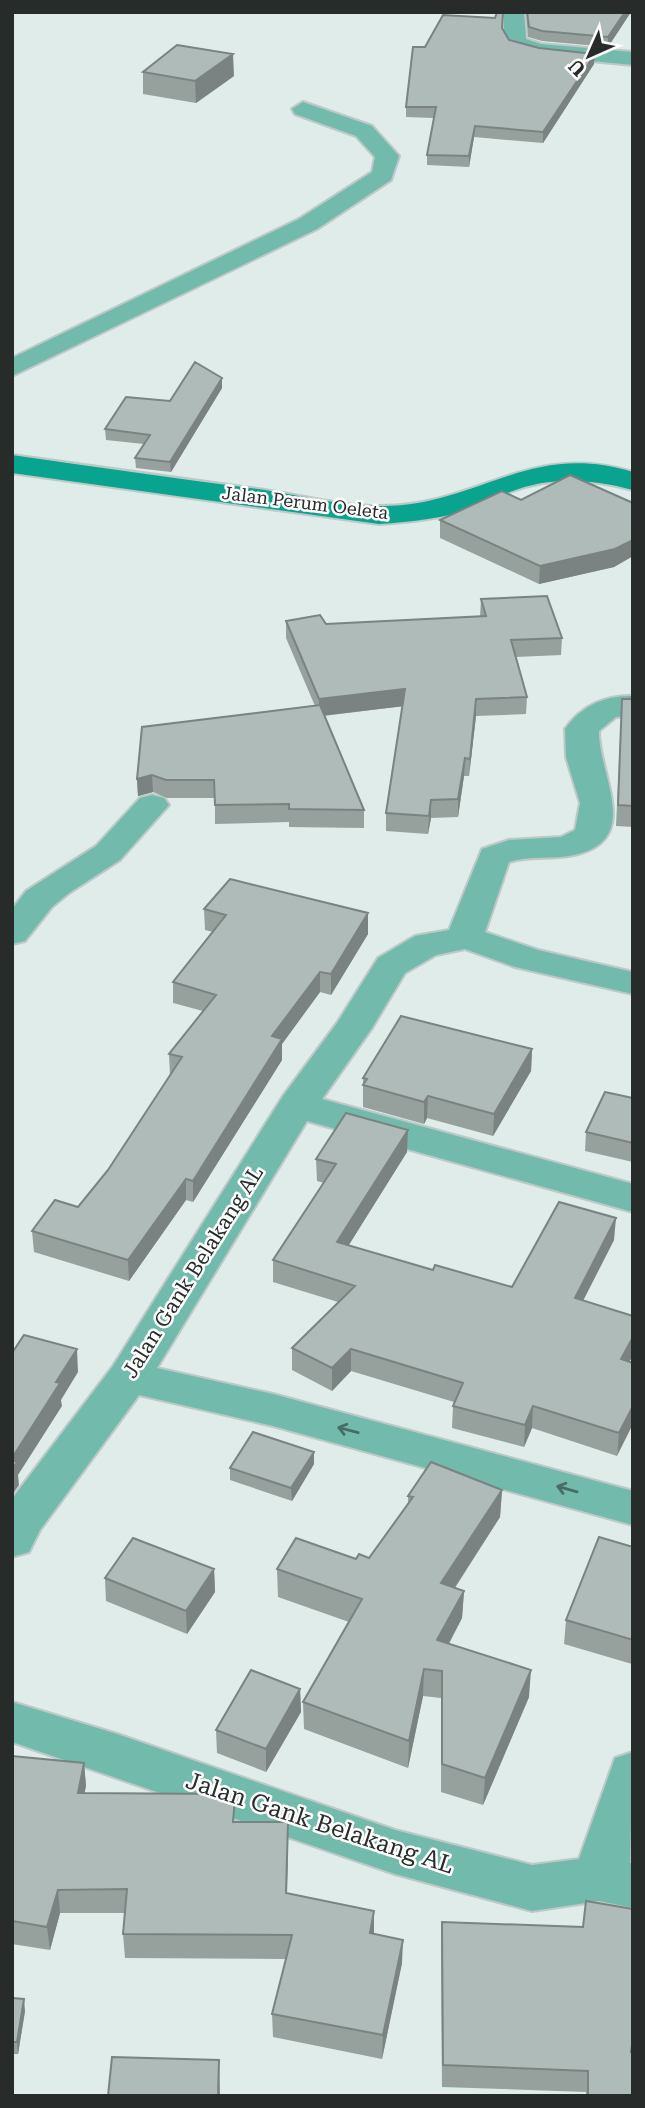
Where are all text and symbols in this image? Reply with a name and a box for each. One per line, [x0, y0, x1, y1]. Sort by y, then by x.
north arrow [554, 21, 624, 91]
text: U [564, 54, 591, 81]
street label: Jalan Perum Oeleta [221, 482, 390, 523]
street label: Jalan Gank Belakang AL [118, 1162, 268, 1382]
one-way arrow [337, 1423, 359, 1436]
one-way arrow [556, 1482, 578, 1495]
street label: Jalan Gank Belakang AL [182, 1766, 458, 1880]

